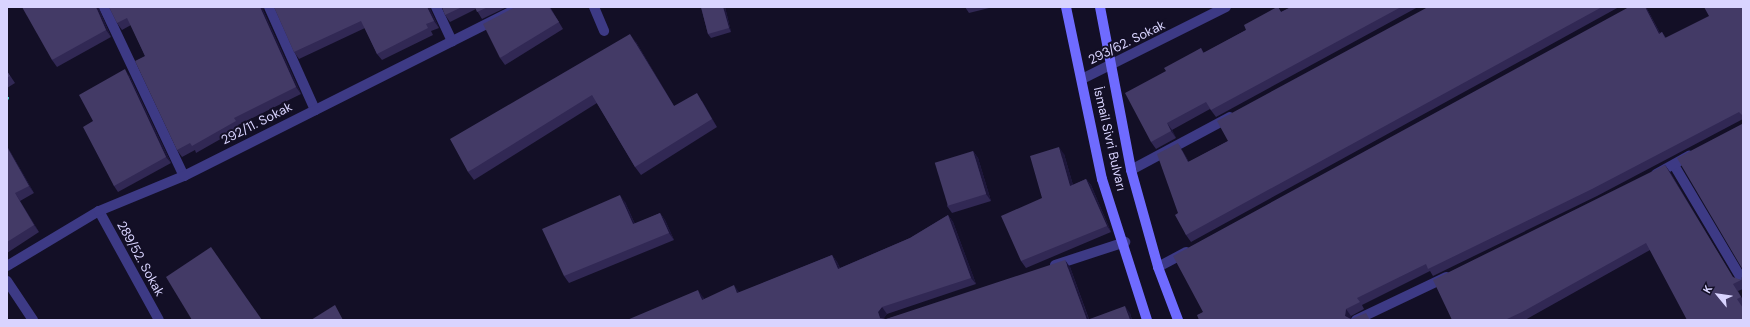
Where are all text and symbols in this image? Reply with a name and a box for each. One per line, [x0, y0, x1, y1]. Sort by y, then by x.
street label: 293/62. Sokak [1086, 18, 1168, 68]
street label: İsmail Sivri Bulvarı [1089, 86, 1129, 192]
street label: 292/11. Sokak [219, 99, 295, 149]
street label: 289/52. Sokak [113, 219, 167, 299]
north arrow [1698, 275, 1738, 315]
text: K [1700, 283, 1715, 296]

